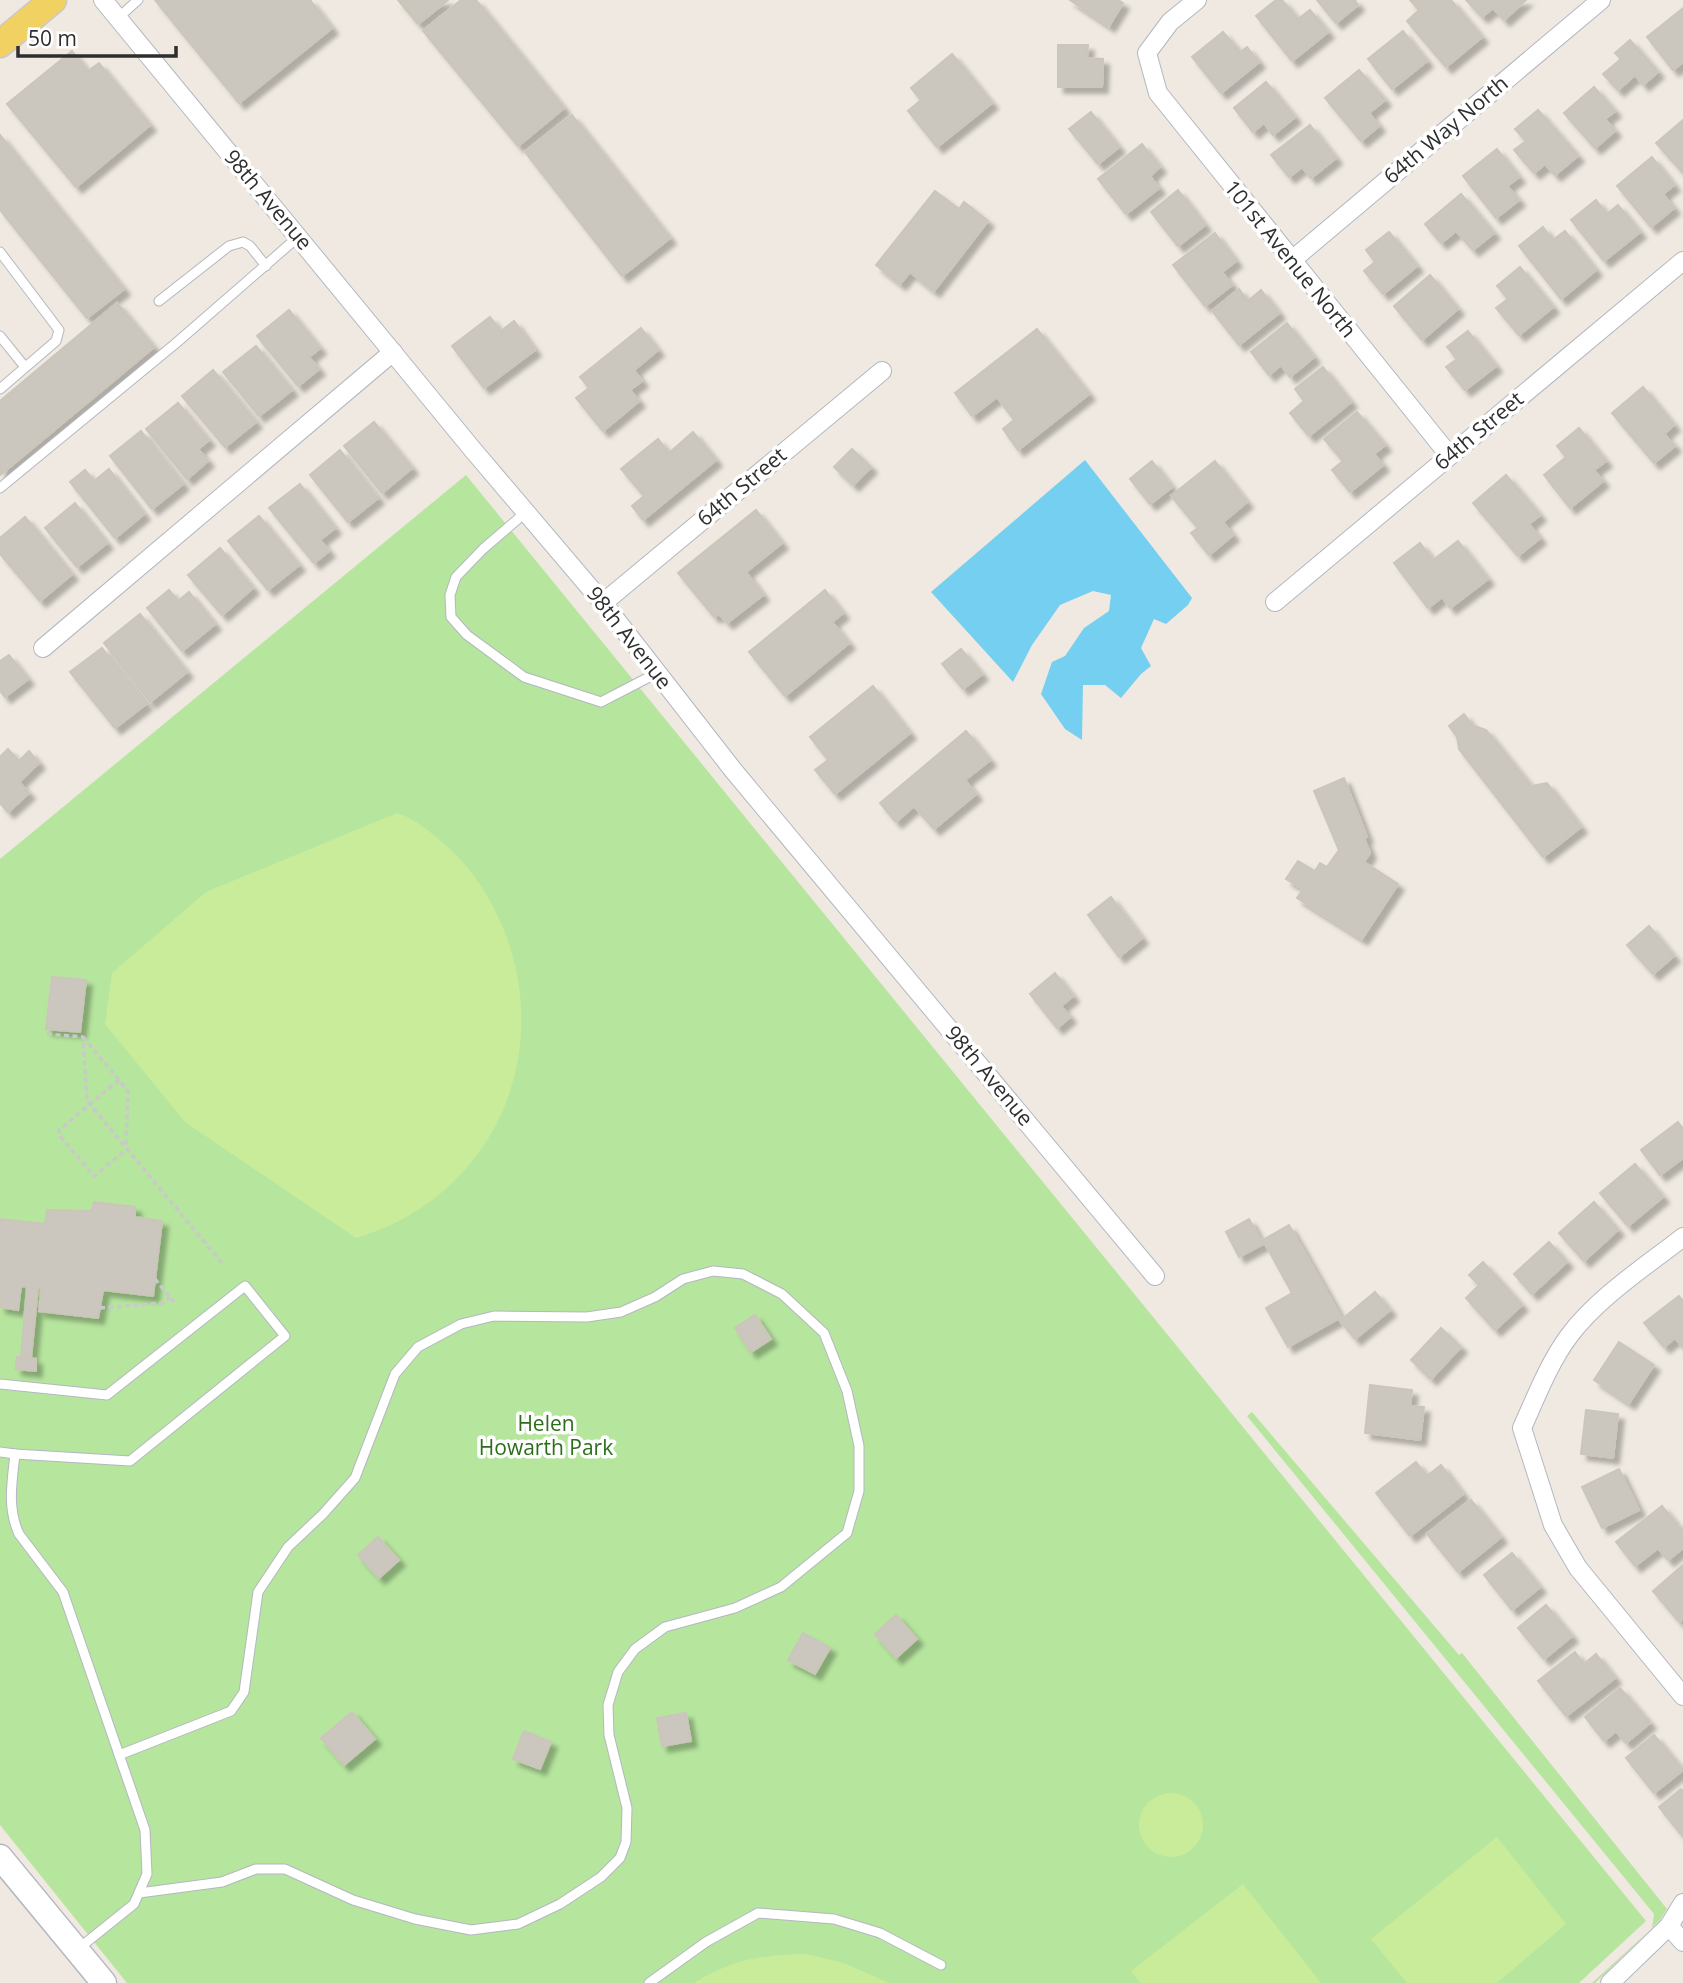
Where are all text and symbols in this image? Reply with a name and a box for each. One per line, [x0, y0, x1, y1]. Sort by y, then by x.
scale bar [18, 14, 175, 58]
text: 50 m [28, 24, 77, 52]
street label: 64th Way North [1377, 69, 1513, 190]
street label: 98th Avenue [219, 143, 319, 255]
street label: 101st Avenue North [1219, 174, 1363, 343]
street label: 64th Street [1428, 385, 1529, 476]
street label: 64th Street [691, 441, 792, 532]
street label: 98th Avenue [581, 580, 679, 694]
street label: 98th Avenue [940, 1019, 1040, 1131]
park label: Helen Howarth Park [479, 1409, 613, 1461]

